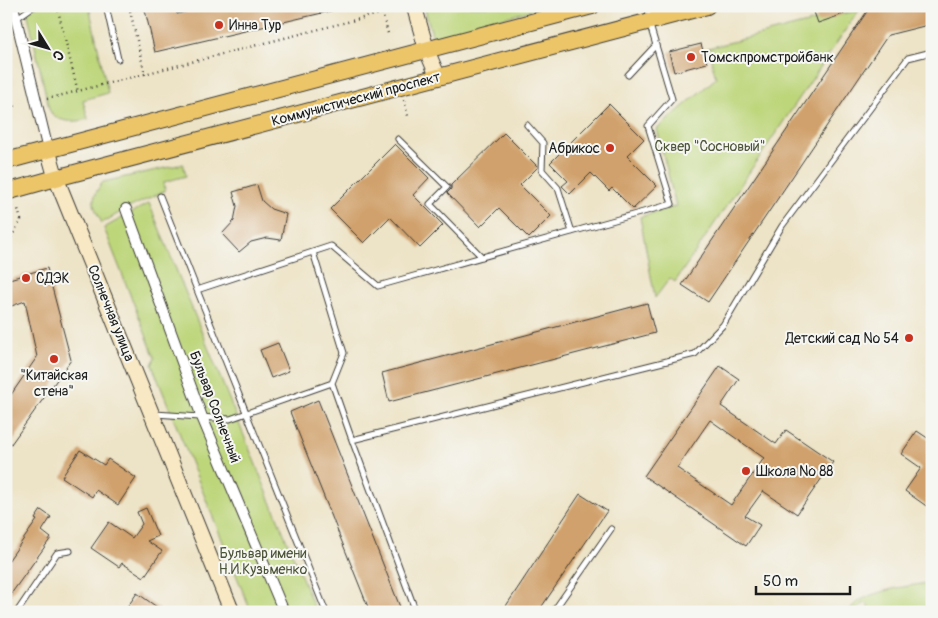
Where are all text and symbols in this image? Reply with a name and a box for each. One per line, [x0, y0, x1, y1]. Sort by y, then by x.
place label: Инна Тур [229, 17, 282, 34]
marker: Инна Тур [213, 19, 225, 31]
north arrow [22, 22, 72, 72]
text: С [48, 47, 67, 64]
place label: Томскпромстройбанк [701, 49, 834, 66]
marker: Томскпромстройбанк [685, 51, 697, 63]
street label: Коммунистический проспект [270, 68, 442, 130]
park label: Сквер "Сосновый" [654, 138, 766, 155]
place label: Абрикос [548, 140, 600, 157]
marker: Абрикос [604, 142, 616, 154]
street label: Солнечная улица [84, 262, 138, 364]
place label: СДЭК [36, 270, 70, 287]
marker: СДЭК [20, 272, 32, 284]
place label: Детский сад № 54 [785, 330, 899, 347]
marker: Детский сад № 54 [903, 332, 915, 344]
street label: Бульвар Солнечный [186, 349, 244, 465]
marker: "Китайская стена" [48, 353, 60, 365]
place label: "Китайская стена" [20, 367, 88, 400]
place label: Школа № 88 [756, 463, 833, 480]
marker: Школа № 88 [740, 465, 752, 477]
park label: Бульвар имени Н.И.Кузьменко [219, 545, 308, 578]
scale bar [756, 563, 849, 595]
text: 50 m [763, 572, 798, 591]

